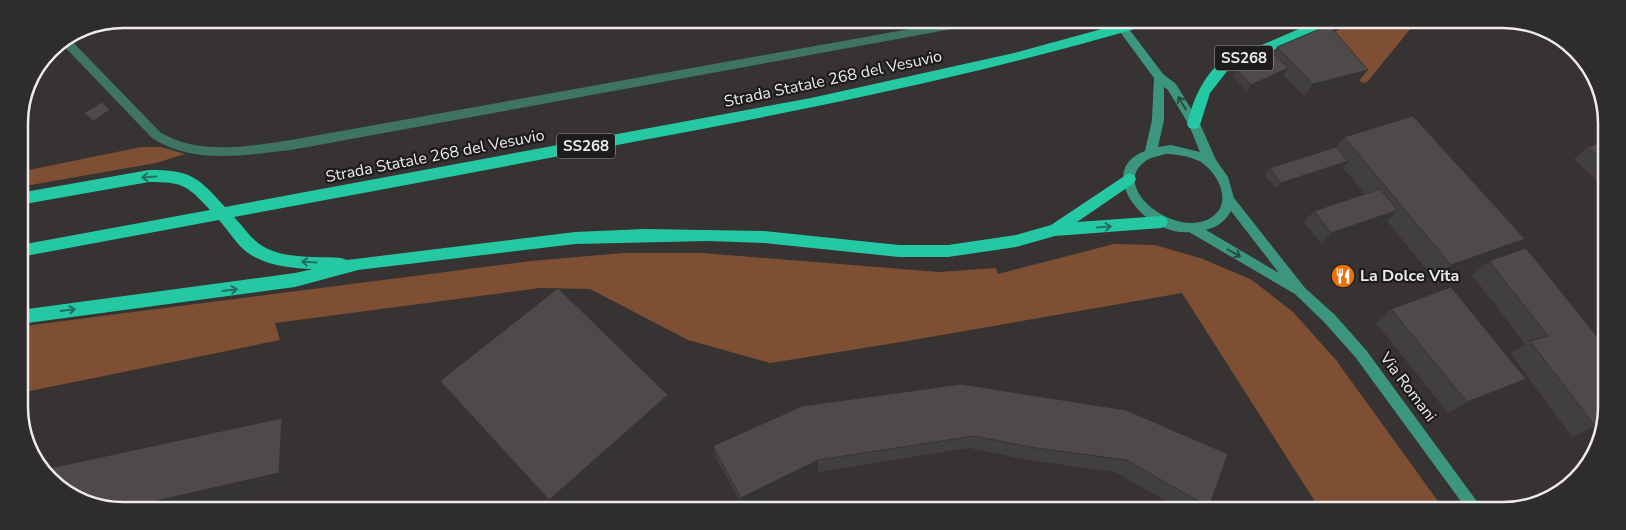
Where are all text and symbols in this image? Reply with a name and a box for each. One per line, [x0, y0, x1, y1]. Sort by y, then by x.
street label: Strada Statale 268 del Vesuvio [722, 45, 944, 113]
road number: SS268 [1215, 46, 1273, 70]
one-way arrow [1177, 97, 1187, 111]
street label: Strada Statale 268 del Vesuvio [324, 124, 546, 188]
road number: SS268 [557, 134, 615, 158]
one-way arrow [141, 172, 157, 182]
one-way arrow [1095, 222, 1111, 231]
one-way arrow [1226, 249, 1240, 259]
one-way arrow [301, 258, 317, 267]
restaurant icon: La Dolce Vita [1330, 263, 1356, 289]
place label: La Dolce Vita [1360, 265, 1459, 287]
one-way arrow [221, 285, 237, 295]
one-way arrow [60, 305, 76, 315]
street label: Via Romani [1374, 347, 1441, 426]

